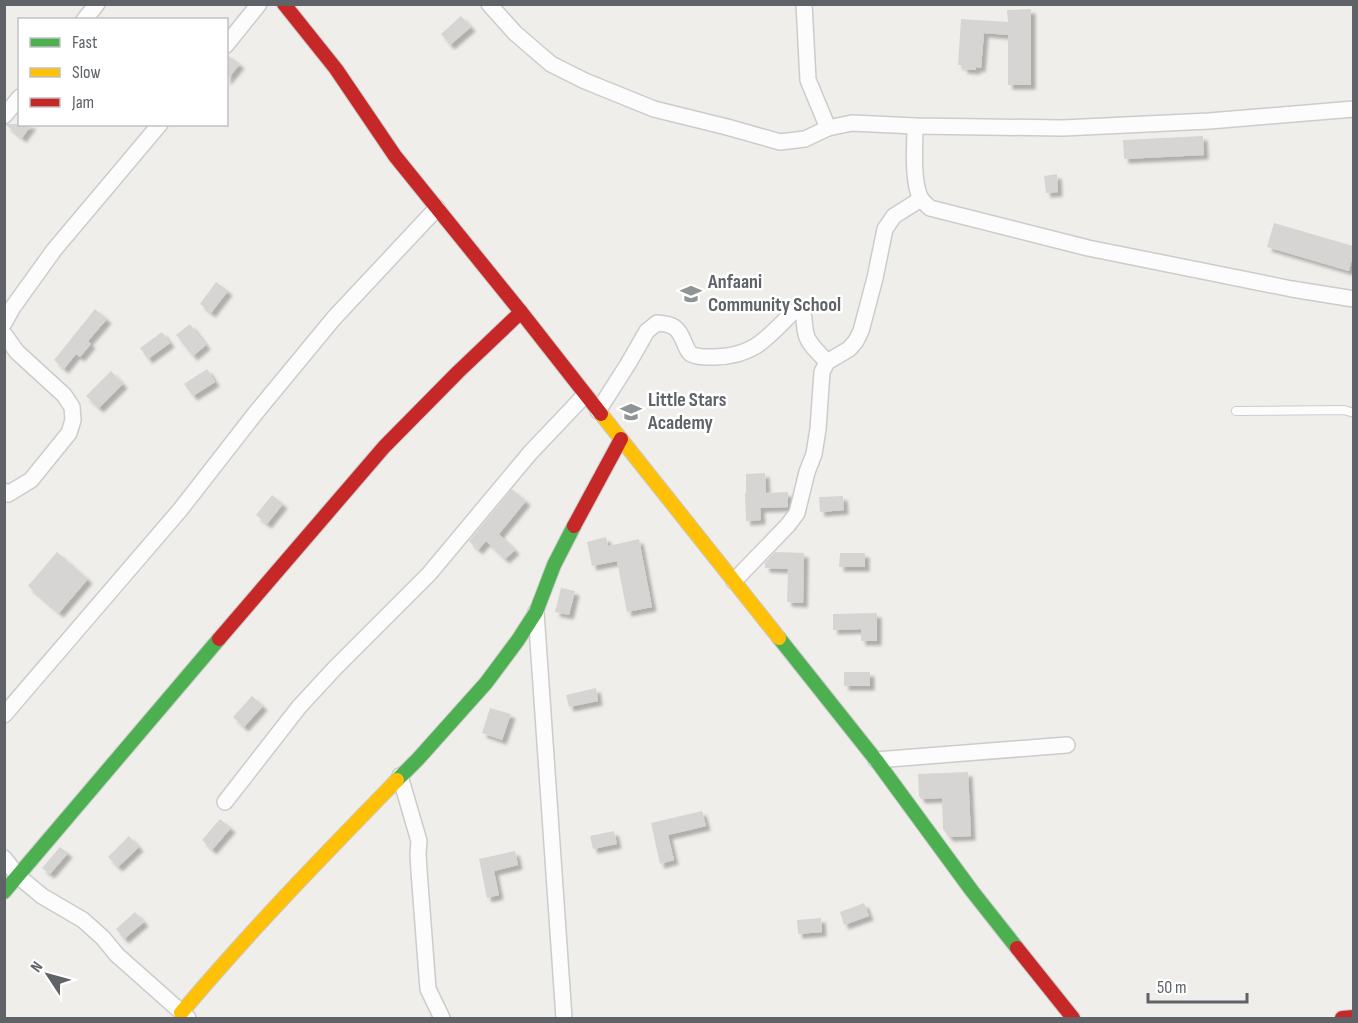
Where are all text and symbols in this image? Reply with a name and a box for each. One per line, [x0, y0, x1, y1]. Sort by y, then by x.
legend [18, 18, 228, 126]
text: Fast [72, 32, 98, 53]
text: Slow [72, 62, 101, 83]
text: Jam [71, 92, 94, 113]
place label: Anfaani Community School [707, 270, 841, 317]
school or university icon: Anfaani Community School [679, 282, 703, 306]
place label: Little Stars Academy [647, 388, 727, 435]
school or university icon: Little Stars Academy [619, 400, 643, 424]
north arrow [18, 945, 78, 1005]
text: N [27, 958, 47, 976]
scale bar [1148, 966, 1247, 1004]
text: 50 m [1157, 977, 1187, 998]

